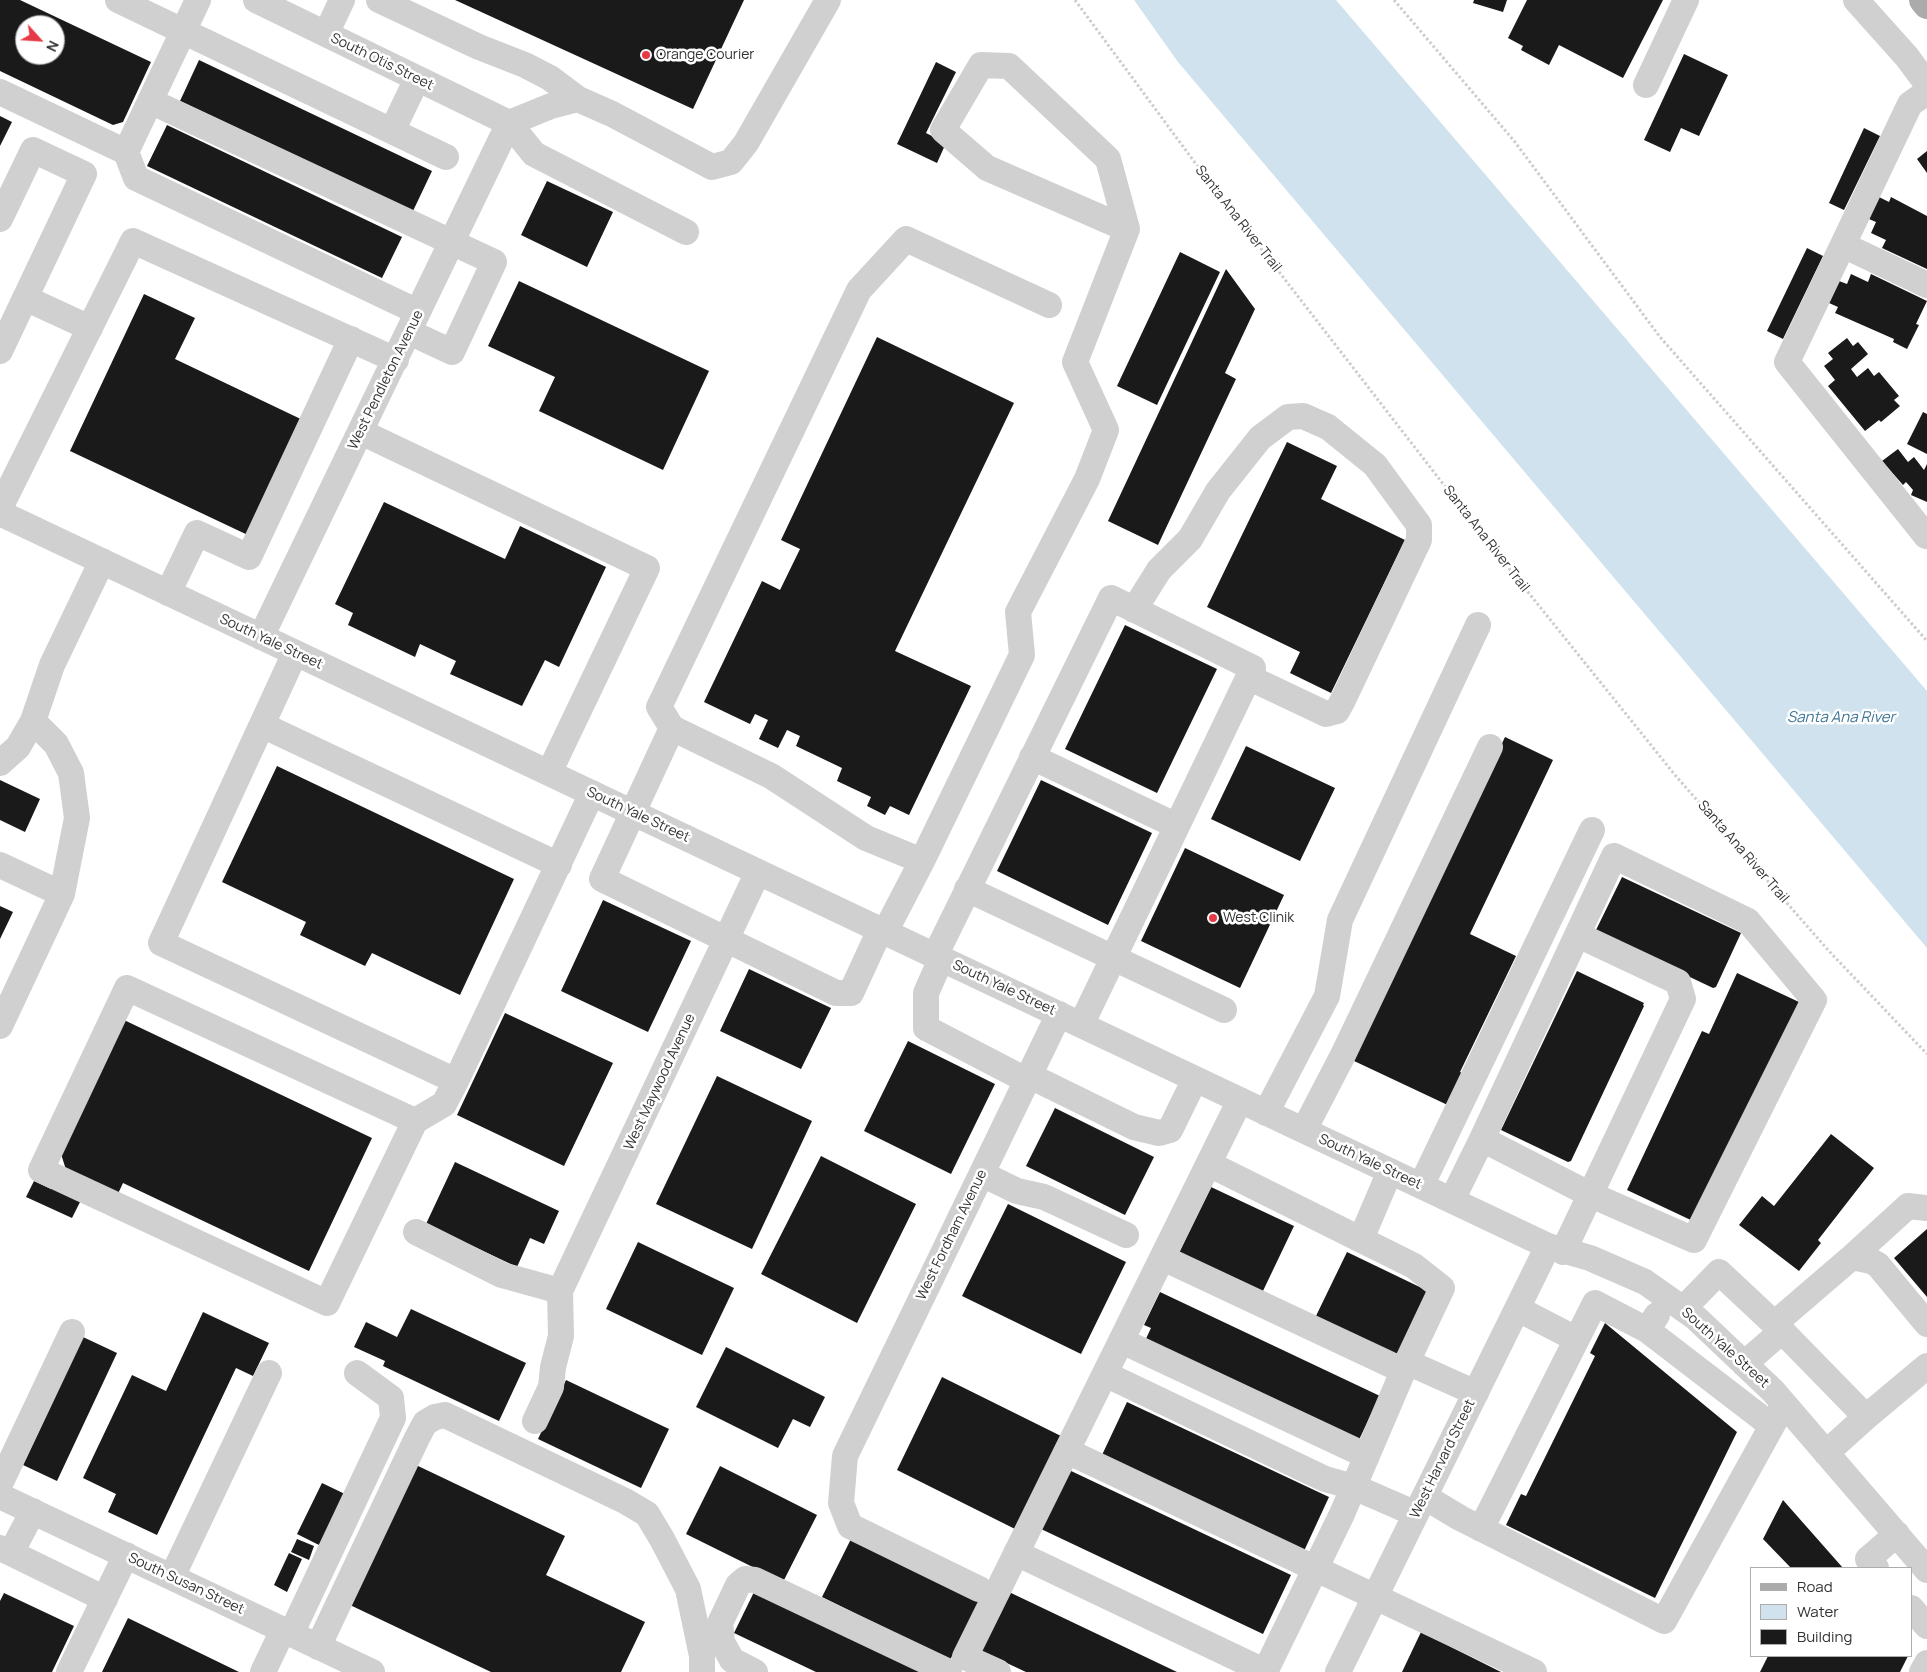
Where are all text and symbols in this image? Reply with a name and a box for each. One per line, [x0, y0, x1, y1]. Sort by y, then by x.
north arrow [15, 15, 65, 65]
street label: South Otis Street [328, 30, 436, 94]
text: N [42, 38, 64, 55]
place label: Orange Courier [656, 47, 754, 63]
marker: Orange Courier [640, 49, 652, 61]
street label: Santa Ana River Trail [1191, 162, 1285, 276]
street label: West Pendleton Avenue [345, 307, 427, 453]
street label: Santa Ana River Trail [1439, 482, 1533, 596]
street label: South Yale Street [217, 611, 325, 673]
water label: Santa Ana River [1787, 709, 1895, 727]
street label: South Yale Street [584, 784, 692, 846]
street label: Santa Ana River Trail [1694, 797, 1792, 907]
place label: West Clinik [1223, 910, 1294, 926]
marker: West Clinik [1207, 912, 1219, 924]
street label: South Yale Street [950, 957, 1058, 1019]
street label: West Maywood Avenue [621, 1011, 699, 1153]
street label: South Yale Street [1316, 1131, 1424, 1193]
street label: West Fordham Avenue [913, 1167, 991, 1303]
street label: South Yale Street [1678, 1304, 1772, 1392]
street label: West Harvard Street [1407, 1397, 1479, 1521]
street label: South Susan Street [125, 1550, 247, 1618]
legend [1750, 1567, 1912, 1657]
text: Road [1797, 1576, 1833, 1597]
text: Water [1797, 1601, 1839, 1622]
text: Building [1797, 1626, 1852, 1647]

